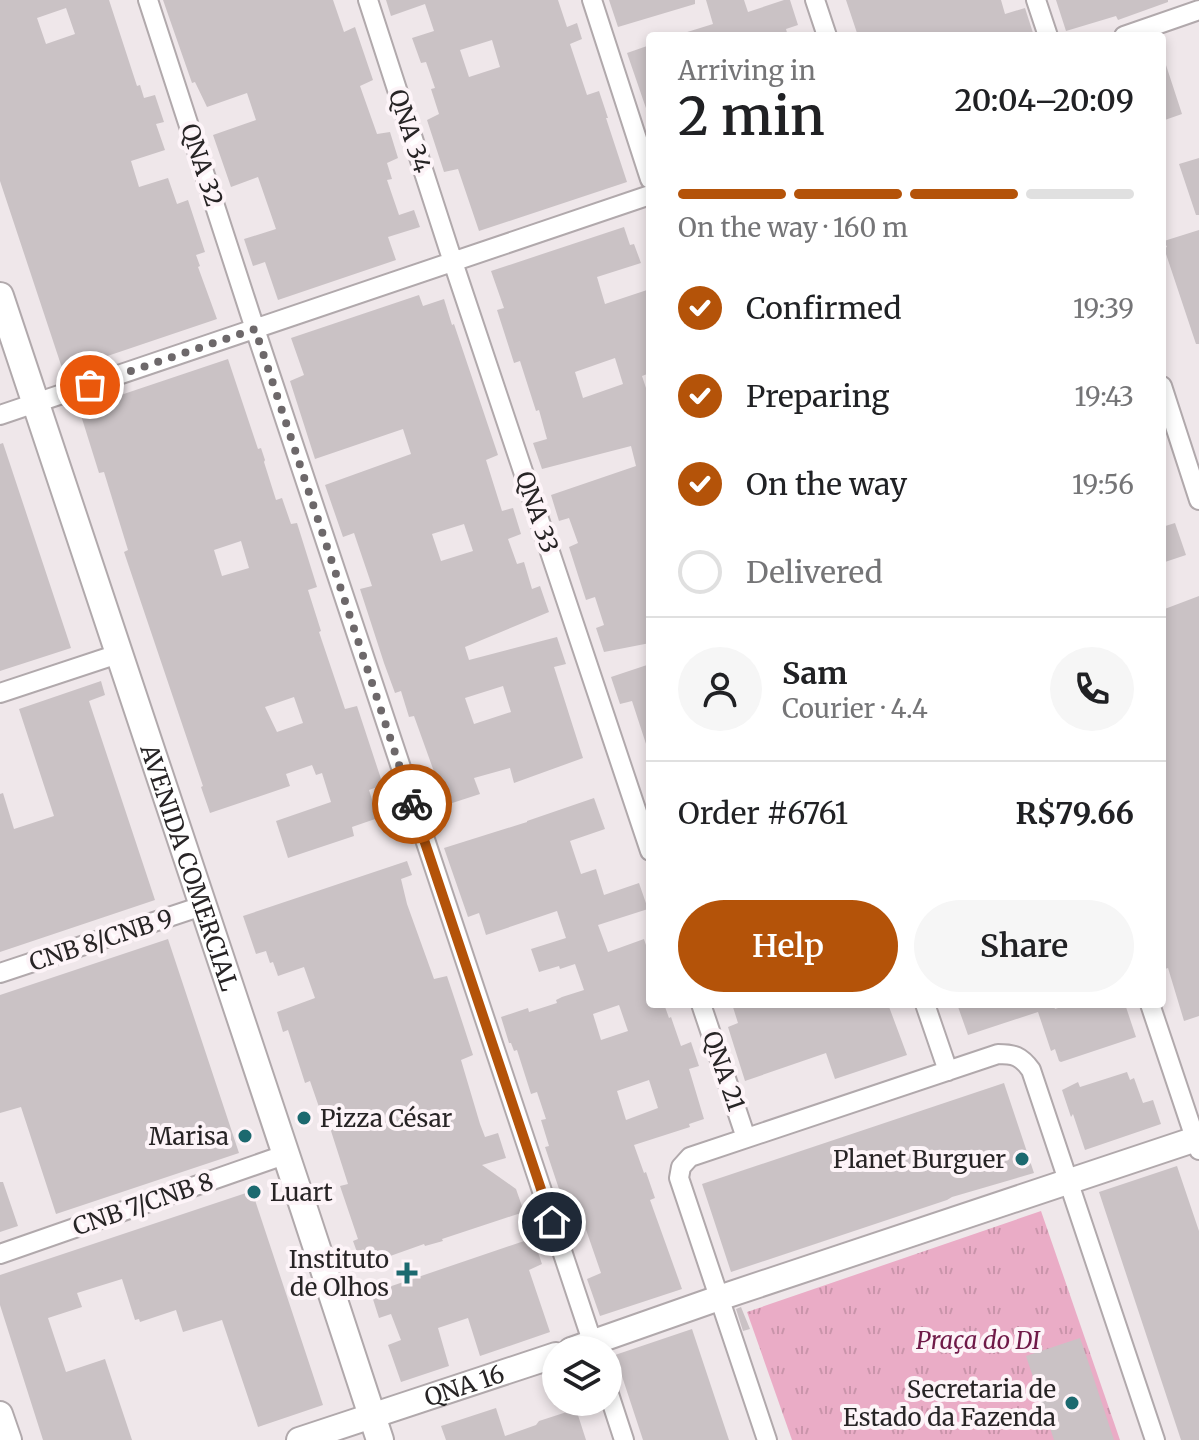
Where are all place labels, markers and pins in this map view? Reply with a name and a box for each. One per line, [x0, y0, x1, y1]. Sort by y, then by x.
pin [56, 351, 124, 419]
place label: Pizza César [320, 1103, 453, 1134]
marker: Pizza César [295, 1109, 313, 1127]
place label: Marisa [149, 1121, 229, 1152]
marker: Marisa [236, 1127, 254, 1145]
place label: Planet Burguer [833, 1144, 1006, 1175]
marker: Planet Burguer [1013, 1150, 1031, 1168]
place label: Luart [270, 1177, 333, 1208]
marker: Luart [245, 1183, 263, 1201]
pin [518, 1188, 586, 1256]
place label: Instituto de Olhos [289, 1244, 389, 1303]
marker: Instituto de Olhos [396, 1262, 418, 1284]
place label: Secretaria de Estado da Fazenda [843, 1374, 1056, 1433]
marker: Secretaria de Estado da Fazenda [1063, 1394, 1081, 1412]

